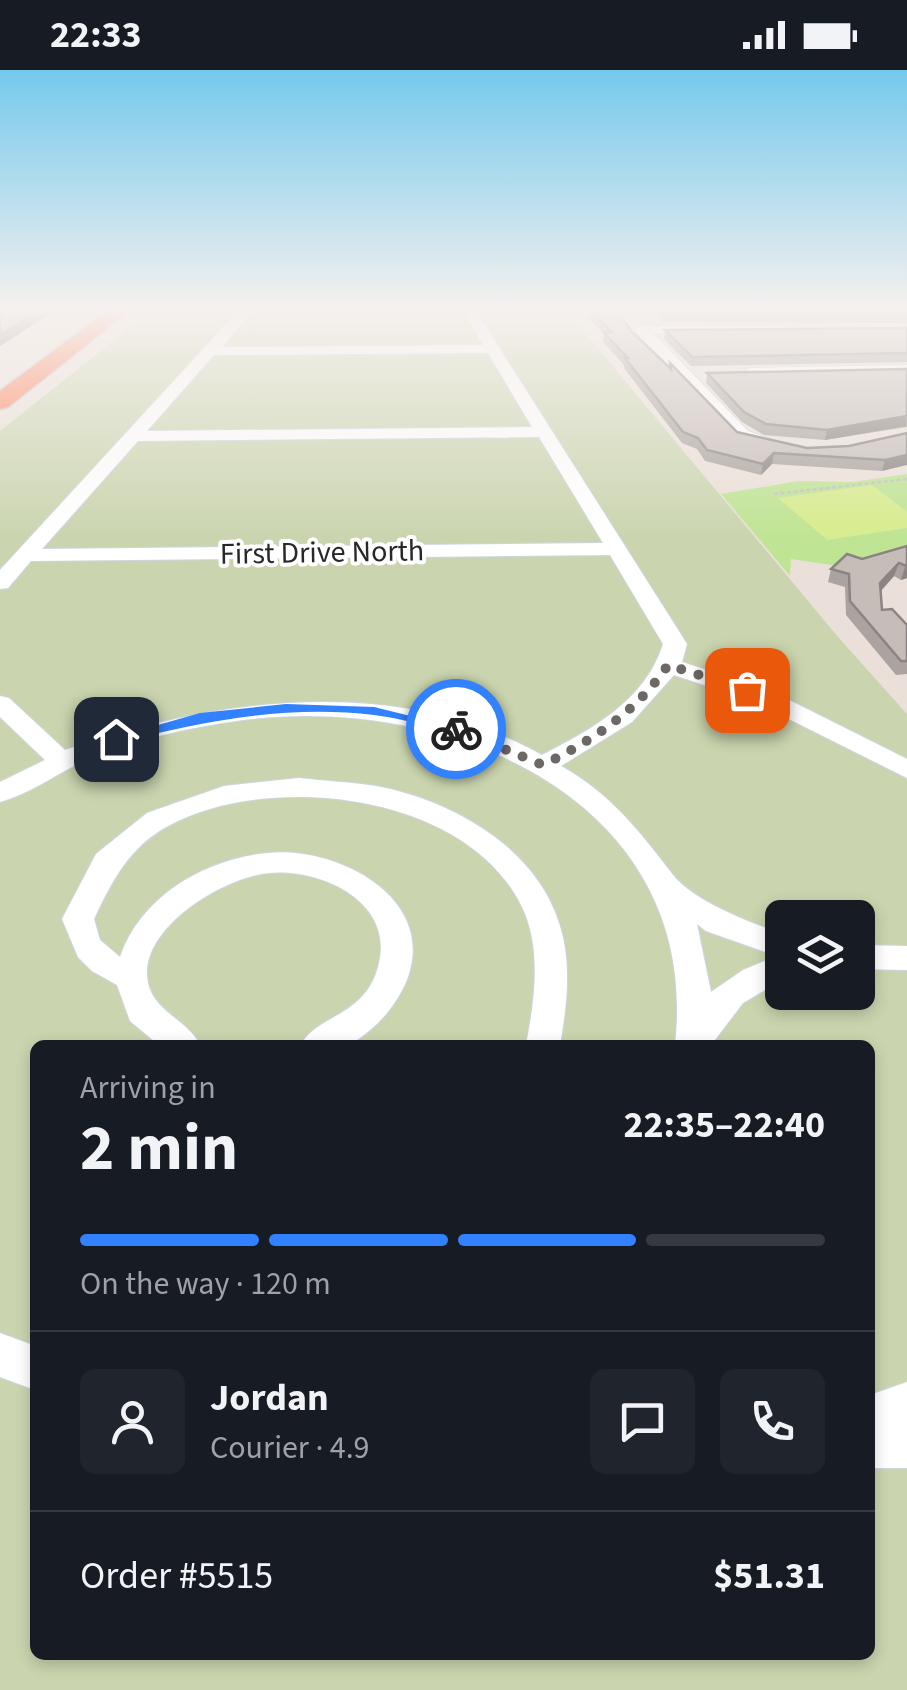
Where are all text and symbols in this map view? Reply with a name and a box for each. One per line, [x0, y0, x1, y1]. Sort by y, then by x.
text: 22:33 [50, 8, 142, 62]
street label: First Drive North [220, 529, 424, 576]
pin [705, 648, 790, 733]
icon: bag [720, 663, 775, 718]
courier [406, 679, 506, 779]
pin [74, 697, 159, 782]
icon: bike [429, 702, 484, 757]
icon: home [89, 712, 144, 767]
map controls [765, 900, 875, 1010]
button: layers [765, 900, 875, 1010]
text: Arriving in [80, 1065, 216, 1111]
text: 22:35–22:40 [623, 1098, 825, 1152]
text: 2 min [80, 1102, 238, 1195]
text: On the way · 120 m [80, 1261, 331, 1307]
button: person [80, 1369, 185, 1474]
button: chat [590, 1369, 695, 1474]
button: phone [720, 1369, 825, 1474]
text: Jordan [210, 1371, 329, 1425]
text: Courier · 4.9 [210, 1425, 370, 1471]
text: Order #5515 [80, 1549, 273, 1603]
text: $51.31 [713, 1549, 825, 1603]

